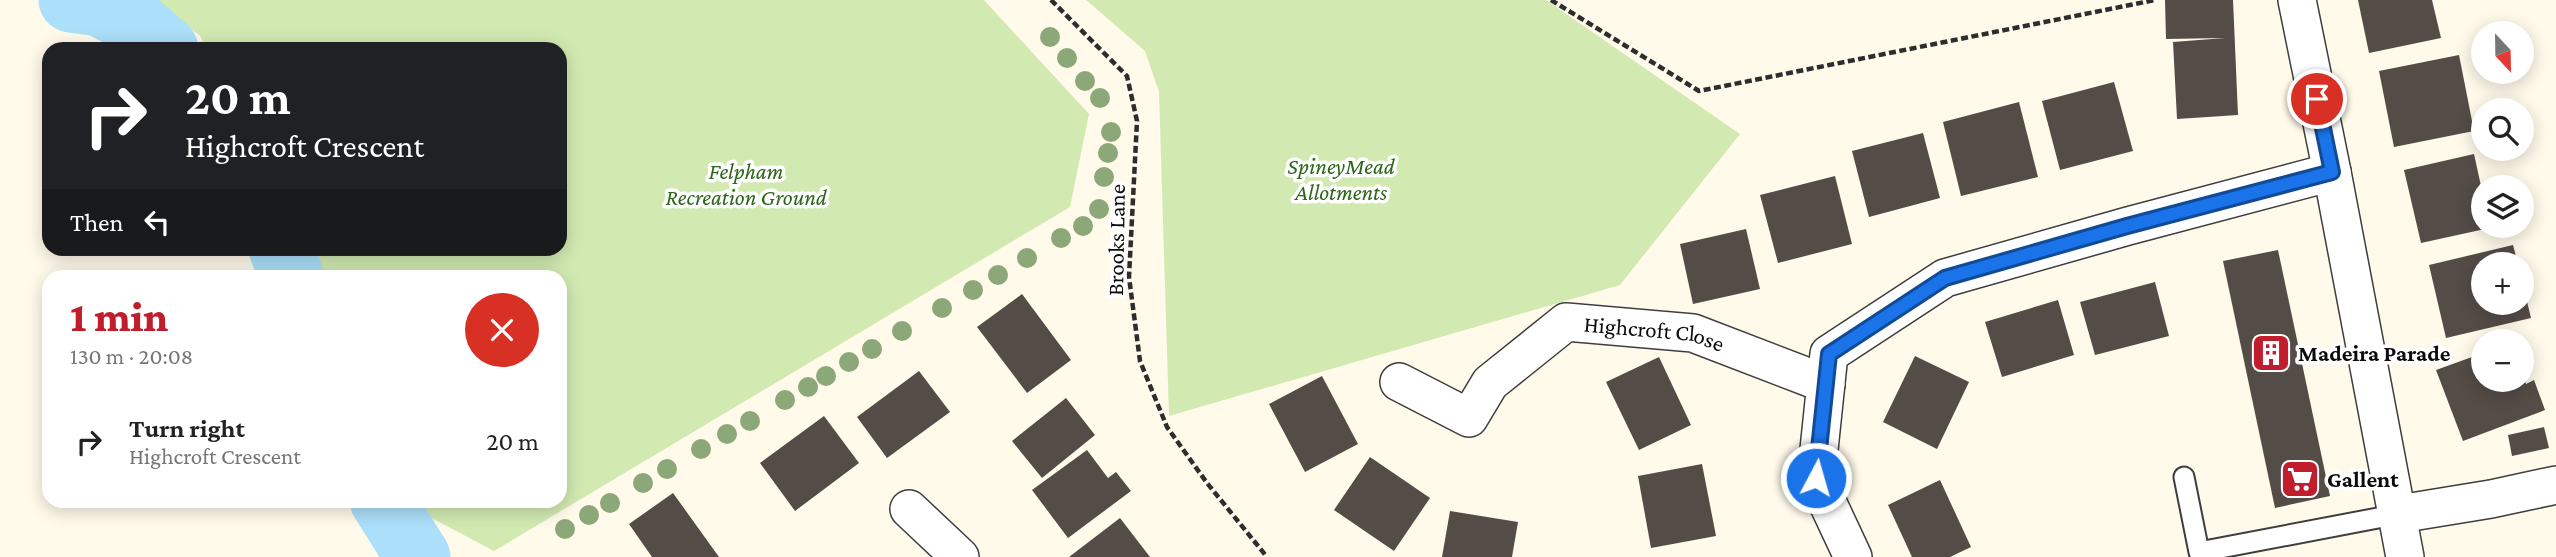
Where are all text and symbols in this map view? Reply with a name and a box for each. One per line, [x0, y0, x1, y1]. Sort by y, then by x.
north arrow [2471, 21, 2534, 84]
map controls [2471, 21, 2534, 392]
pin [2287, 69, 2347, 129]
icon: right [70, 70, 161, 161]
text: 20 m [185, 70, 291, 125]
icon: arrive [2298, 80, 2336, 118]
button: search [2471, 98, 2534, 161]
text: Highcroft Crescent [185, 128, 424, 164]
park label: SpineyMead Allotments [1287, 153, 1396, 205]
park label: Felpham Recreation Ground [665, 158, 828, 210]
button: layers [2471, 175, 2534, 238]
street label: Brooks Lane [1102, 184, 1130, 296]
icon: left [138, 203, 176, 241]
text: Then [70, 208, 124, 237]
button: + [2471, 252, 2534, 315]
text: 1 min [70, 293, 168, 340]
button: close [465, 293, 539, 367]
street label: Highcroft Close [1583, 311, 1728, 357]
button: − [2471, 329, 2534, 392]
building icon: Madeira Parade [2250, 332, 2292, 374]
place label: Madeira Parade [2298, 340, 2451, 366]
text: 130 m · 20:08 [70, 343, 193, 369]
text: Turn right [129, 414, 245, 443]
icon: right [70, 423, 108, 461]
text: 20 m [486, 427, 539, 456]
position arrow [1779, 441, 1853, 515]
text: Highcroft Crescent [129, 443, 301, 469]
supermarket icon: Gallent [2279, 458, 2321, 500]
place label: Gallent [2327, 466, 2399, 492]

